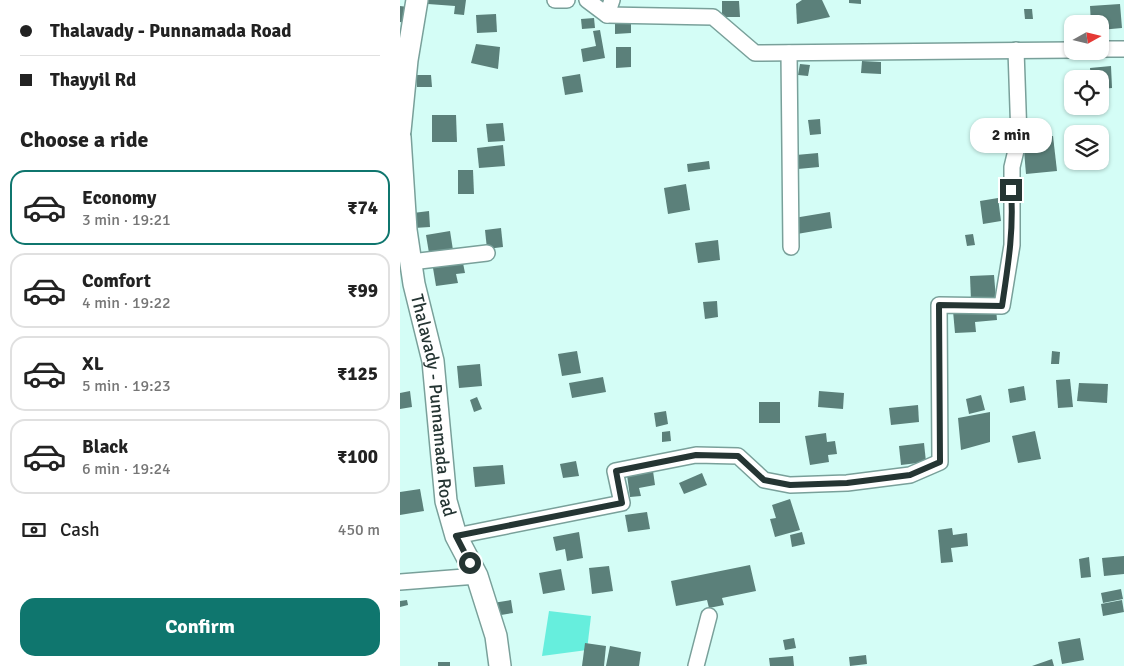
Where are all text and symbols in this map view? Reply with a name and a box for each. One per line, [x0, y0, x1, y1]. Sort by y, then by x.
north arrow [1064, 15, 1109, 60]
map controls [1064, 15, 1109, 170]
text: Thalavady - Punnamada Road [50, 19, 291, 43]
text: Thayyil Rd [50, 68, 136, 92]
button: locate [1064, 70, 1109, 115]
callout: 2 min [970, 118, 1052, 152]
text: 2 min [992, 125, 1030, 145]
button: layers [1064, 125, 1109, 170]
text: Choose a ride [20, 126, 148, 153]
route end [1000, 179, 1022, 201]
icon: car [22, 185, 67, 230]
text: Economy [82, 186, 156, 210]
text: ₹74 [347, 196, 378, 220]
text: 3 min · 19:21 [82, 210, 171, 230]
icon: car [22, 268, 67, 313]
text: Comfort [82, 269, 151, 293]
text: ₹99 [347, 279, 378, 303]
street label: Thalavady - Punnamada Road [406, 292, 461, 519]
text: 4 min · 19:22 [82, 293, 171, 313]
icon: car [22, 351, 67, 396]
text: XL [82, 352, 104, 376]
text: ₹125 [337, 362, 378, 386]
text: 5 min · 19:23 [82, 376, 171, 396]
icon: car [22, 434, 67, 479]
text: Black [82, 435, 128, 459]
text: ₹100 [337, 445, 378, 469]
text: 6 min · 19:24 [82, 459, 171, 479]
icon: cash [20, 516, 48, 544]
text: Cash [60, 518, 100, 542]
text: 450 m [338, 520, 380, 540]
route start [459, 552, 481, 574]
button: Confirm [20, 598, 380, 656]

